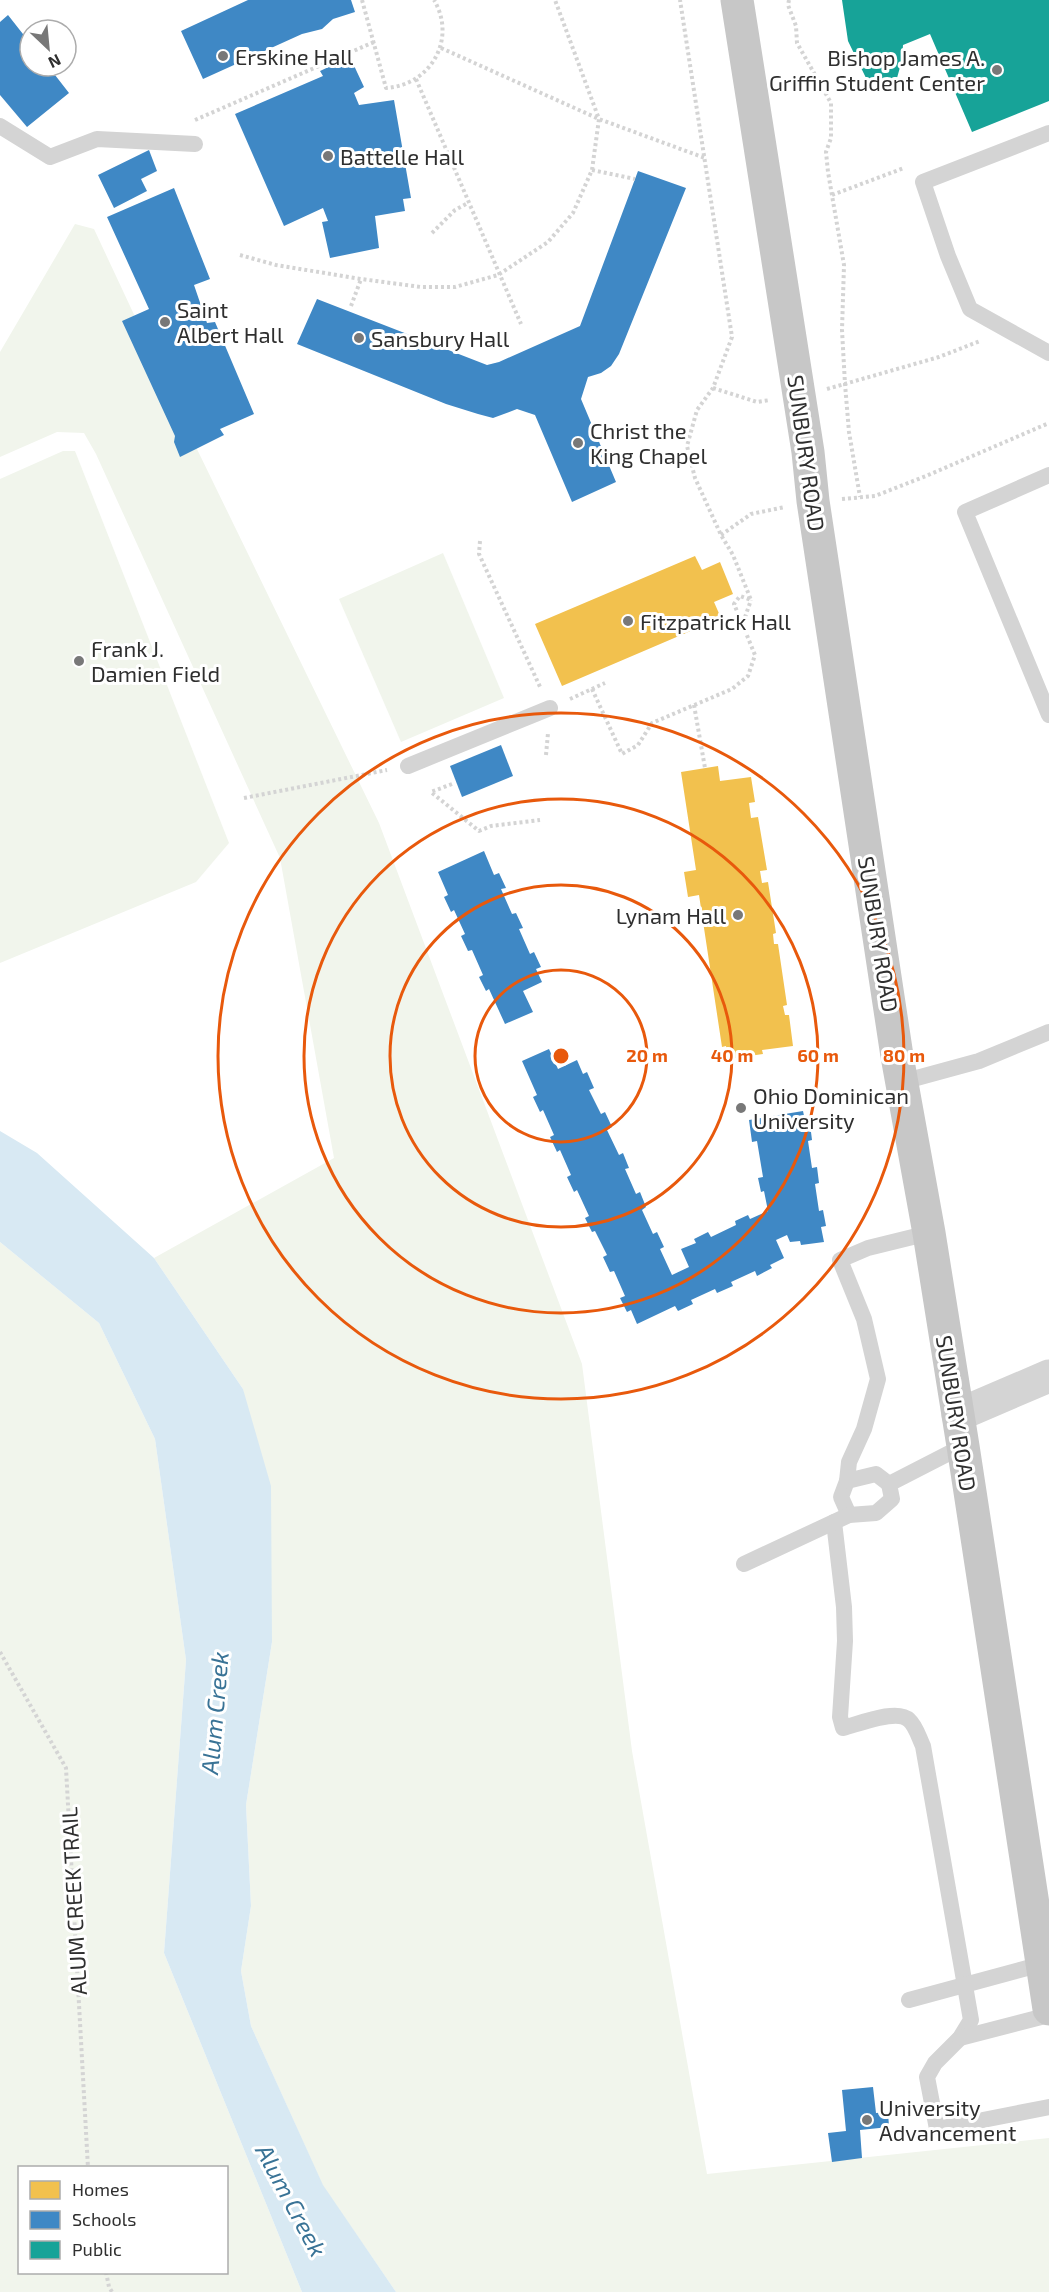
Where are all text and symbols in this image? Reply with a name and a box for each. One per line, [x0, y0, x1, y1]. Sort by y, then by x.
north arrow [18, 18, 78, 78]
place label: Erskine Hall [235, 43, 354, 69]
place label: Bishop James A. Griffin Student Center [769, 44, 985, 95]
marker: Erskine Hall [216, 49, 230, 63]
text: N [45, 51, 64, 73]
marker: Bishop James A. Griffin Student Center [990, 63, 1004, 77]
place label: Battelle Hall [340, 143, 464, 169]
marker: Battelle Hall [321, 149, 335, 163]
place label: Saint Albert Hall [177, 296, 284, 347]
marker: Saint Albert Hall [158, 315, 172, 329]
place label: Sansbury Hall [371, 325, 510, 351]
marker: Sansbury Hall [352, 331, 366, 345]
street label: SUNBURY ROAD [783, 373, 831, 533]
place label: Christ the King Chapel [590, 417, 707, 468]
marker: Christ the King Chapel [571, 436, 585, 450]
place label: Fitzpatrick Hall [640, 608, 791, 634]
marker: Fitzpatrick Hall [621, 614, 635, 628]
place label: Frank J. Damien Field [91, 635, 220, 686]
marker: Frank J. Damien Field [72, 654, 86, 668]
street label: SUNBURY ROAD [854, 854, 904, 1014]
place label: Lynam Hall [616, 902, 726, 928]
marker: Lynam Hall [731, 908, 745, 922]
text: 20 m [626, 1044, 668, 1066]
text: 40 m [711, 1044, 753, 1066]
text: 60 m [797, 1044, 839, 1066]
text: 80 m [883, 1044, 925, 1066]
centre of rings [551, 1046, 571, 1066]
place label: Ohio Dominican University [753, 1082, 909, 1133]
marker: Ohio Dominican University [734, 1101, 748, 1115]
street label: SUNBURY ROAD [932, 1333, 982, 1493]
water label: Alum Creek [194, 1650, 234, 1777]
street label: ALUM CREEK TRAIL [55, 1806, 91, 1996]
place label: University Advancement [879, 2094, 1016, 2145]
marker: University Advancement [860, 2113, 874, 2127]
water label: Alum Creek [250, 2138, 334, 2261]
legend [18, 2166, 228, 2274]
text: Homes [72, 2178, 129, 2200]
text: Schools [72, 2208, 136, 2230]
text: Public [72, 2238, 122, 2260]

